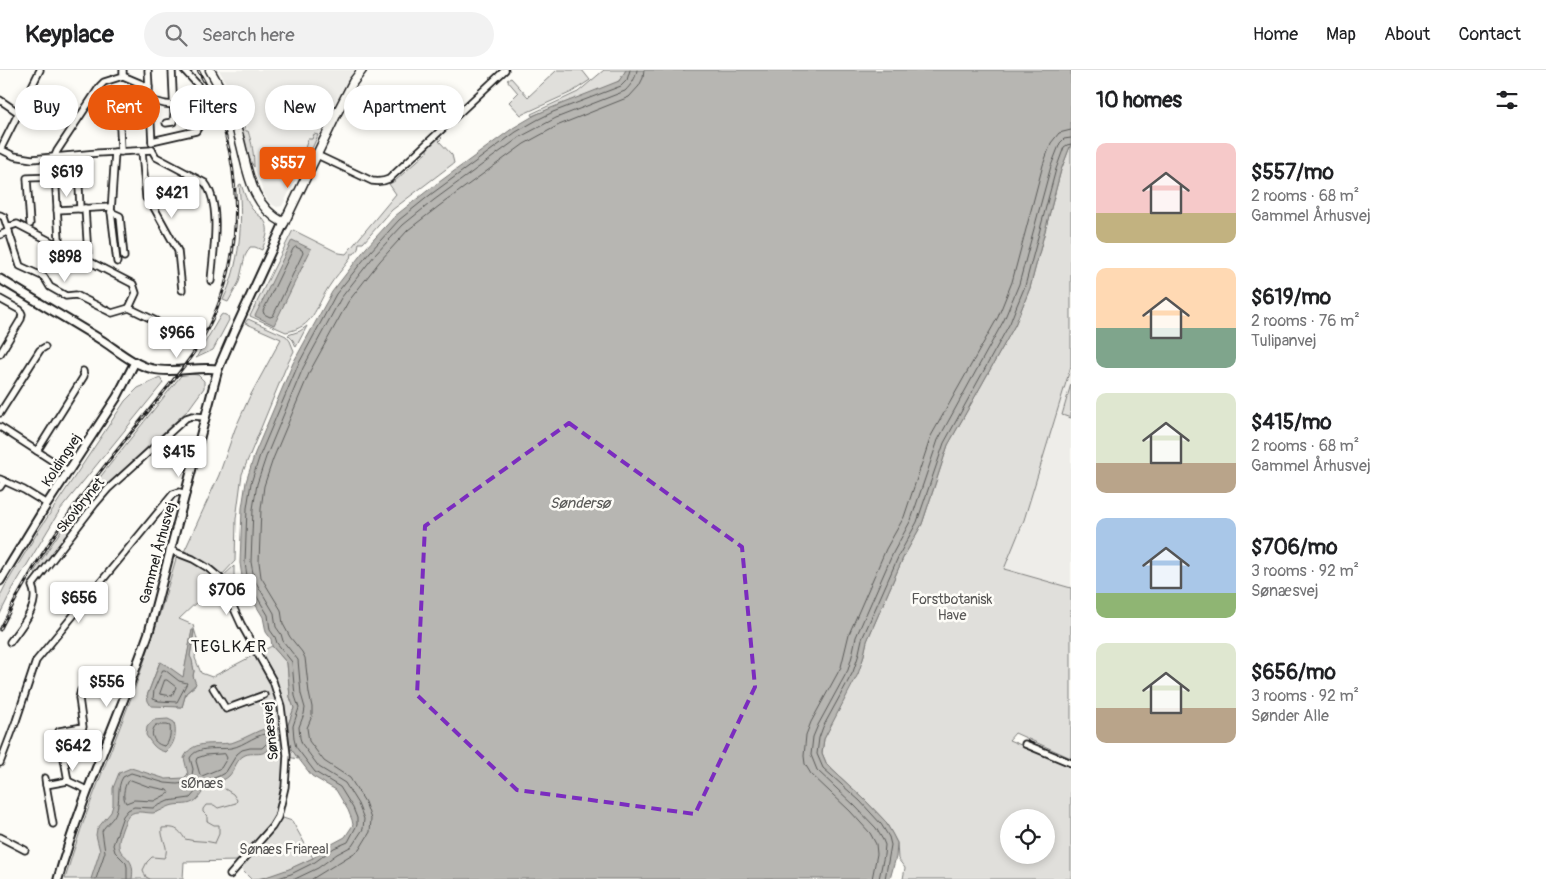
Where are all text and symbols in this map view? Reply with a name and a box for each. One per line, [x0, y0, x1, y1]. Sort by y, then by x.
search box [144, 12, 494, 57]
text: Keyplace [25, 20, 114, 49]
icon: search [162, 21, 190, 49]
text: Search here [202, 23, 295, 47]
text: Home [1253, 23, 1298, 46]
text: Map [1326, 23, 1356, 46]
text: About [1384, 23, 1430, 46]
text: Contact [1458, 23, 1521, 46]
chip: Buy [15, 85, 78, 130]
chip: Rent [88, 85, 160, 130]
chip: Filters [170, 85, 255, 130]
chip: New [265, 85, 334, 130]
chip: Apartment [344, 85, 464, 130]
icon: filters [1493, 86, 1521, 114]
text: 10 homes [1096, 87, 1182, 114]
pin: $557 [258, 146, 318, 189]
text: $557 [271, 153, 305, 173]
pin: $619 [37, 156, 97, 198]
text: $557/mo [1251, 159, 1334, 186]
text: $619 [51, 162, 83, 182]
icon: home [1136, 163, 1196, 223]
pin: $421 [142, 176, 202, 219]
text: $421 [155, 183, 189, 203]
text: 2 rooms · 68 m² [1251, 186, 1359, 206]
text: Gammel Århusvej [1251, 206, 1371, 226]
pin: $898 [35, 240, 95, 283]
text: $898 [48, 247, 82, 267]
text: $619/mo [1251, 284, 1331, 311]
icon: home [1136, 288, 1196, 348]
text: 2 rooms · 76 m² [1251, 311, 1360, 331]
pin: $966 [147, 316, 207, 359]
text: $966 [159, 323, 195, 343]
text: Tulipanvej [1251, 331, 1316, 351]
text: $415/mo [1251, 409, 1332, 436]
icon: home [1136, 413, 1196, 473]
street label: Koldingvej [38, 431, 85, 490]
pin: $415 [149, 436, 209, 478]
text: 2 rooms · 68 m² [1251, 436, 1359, 456]
text: $415 [163, 442, 195, 462]
text: Gammel Århusvej [1251, 456, 1371, 476]
street label: Skovbrynet [53, 474, 108, 536]
water label: Søndersø [550, 494, 612, 513]
street label: Gammel Århusvej [134, 500, 179, 606]
text: $706/mo [1251, 534, 1338, 561]
icon: home [1136, 538, 1196, 598]
text: 3 rooms · 92 m² [1251, 561, 1359, 581]
pin: $706 [197, 574, 257, 616]
text: $706 [208, 580, 246, 600]
text: Sønæsvej [1251, 581, 1318, 601]
pin: $656 [49, 582, 109, 624]
text: $656 [61, 588, 97, 608]
park label: Forstbotanisk Have [912, 591, 993, 624]
district label: TEGLKÆR [191, 637, 267, 657]
text: $656/mo [1251, 659, 1336, 686]
icon: home [1136, 663, 1196, 723]
pin: $556 [77, 666, 137, 708]
text: $556 [89, 672, 125, 692]
text: 3 rooms · 92 m² [1251, 686, 1359, 706]
street label: Sønæsvej [259, 701, 282, 761]
text: Sønder Alle [1251, 706, 1329, 726]
pin: $642 [43, 730, 103, 772]
text: $642 [55, 736, 91, 756]
park label: sØnæs [181, 775, 224, 792]
map controls [1000, 809, 1055, 864]
button: locate [1000, 809, 1055, 864]
park label: Sønæs Friareal [239, 841, 329, 858]

